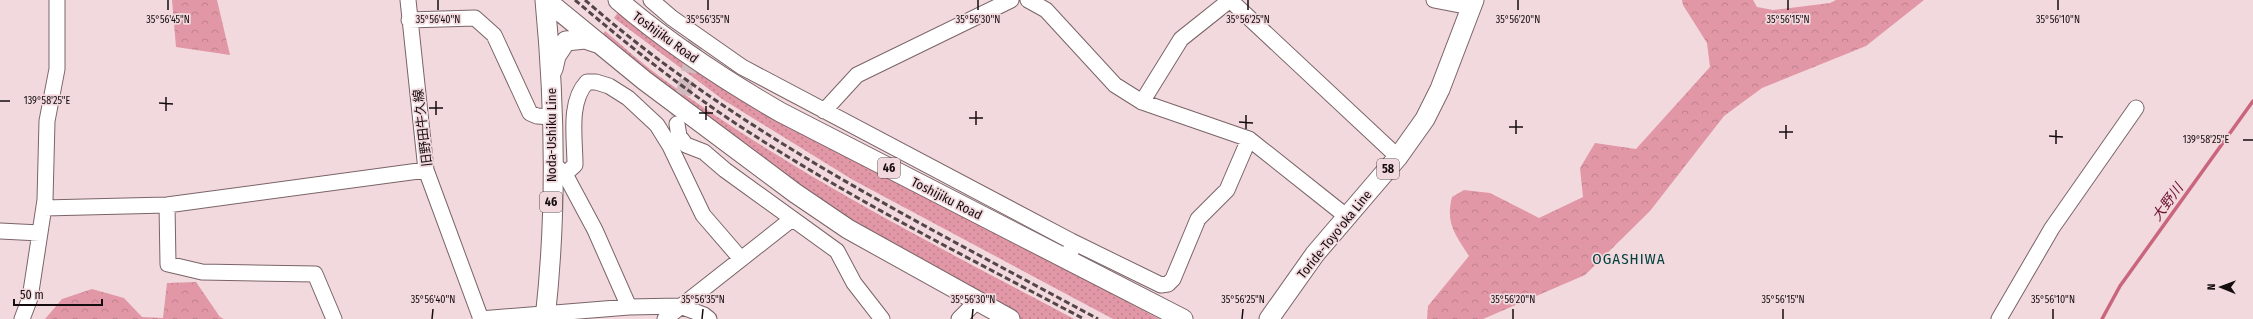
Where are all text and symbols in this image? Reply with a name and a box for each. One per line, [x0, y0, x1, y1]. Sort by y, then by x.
street label: Toshijiku Road [630, 9, 701, 66]
text: 35°56'45"N [146, 14, 190, 26]
text: 35°56'40"N [416, 14, 460, 26]
text: 35°56'35"N [686, 14, 730, 26]
text: 35°56'30"N [956, 14, 1000, 26]
text: 35°56'25"N [1226, 14, 1270, 26]
text: 35°56'20"N [1496, 14, 1540, 26]
text: 35°56'15"N [1766, 14, 1810, 26]
text: 35°56'10"N [2036, 14, 2080, 26]
street label: 旧野田牛久線 [410, 88, 435, 168]
street label: Noda-Ushiku Line [544, 88, 559, 182]
text: 139°58'25"E [24, 95, 71, 107]
text: 139°58'25"E [2183, 134, 2230, 146]
road number: 46 [878, 158, 900, 178]
road number: 58 [1377, 159, 1399, 179]
street label: Toshijiku Road [909, 174, 985, 223]
water label: 大野川 [2148, 179, 2188, 224]
street label: Toride-Toyo'oka Line [1294, 187, 1375, 281]
road number: 46 [540, 192, 562, 212]
district label: OGASHIWA [1592, 250, 1666, 268]
north arrow [2201, 267, 2241, 307]
scale bar [14, 281, 102, 307]
text: N [2205, 283, 2218, 290]
text: 50 m [20, 288, 44, 302]
text: 35°56'40"N [411, 294, 455, 306]
text: 35°56'35"N [681, 294, 725, 306]
text: 35°56'30"N [951, 294, 995, 306]
text: 35°56'25"N [1221, 294, 1265, 306]
text: 35°56'20"N [1491, 294, 1535, 306]
text: 35°56'15"N [1761, 294, 1805, 306]
text: 35°56'10"N [2031, 294, 2075, 306]

